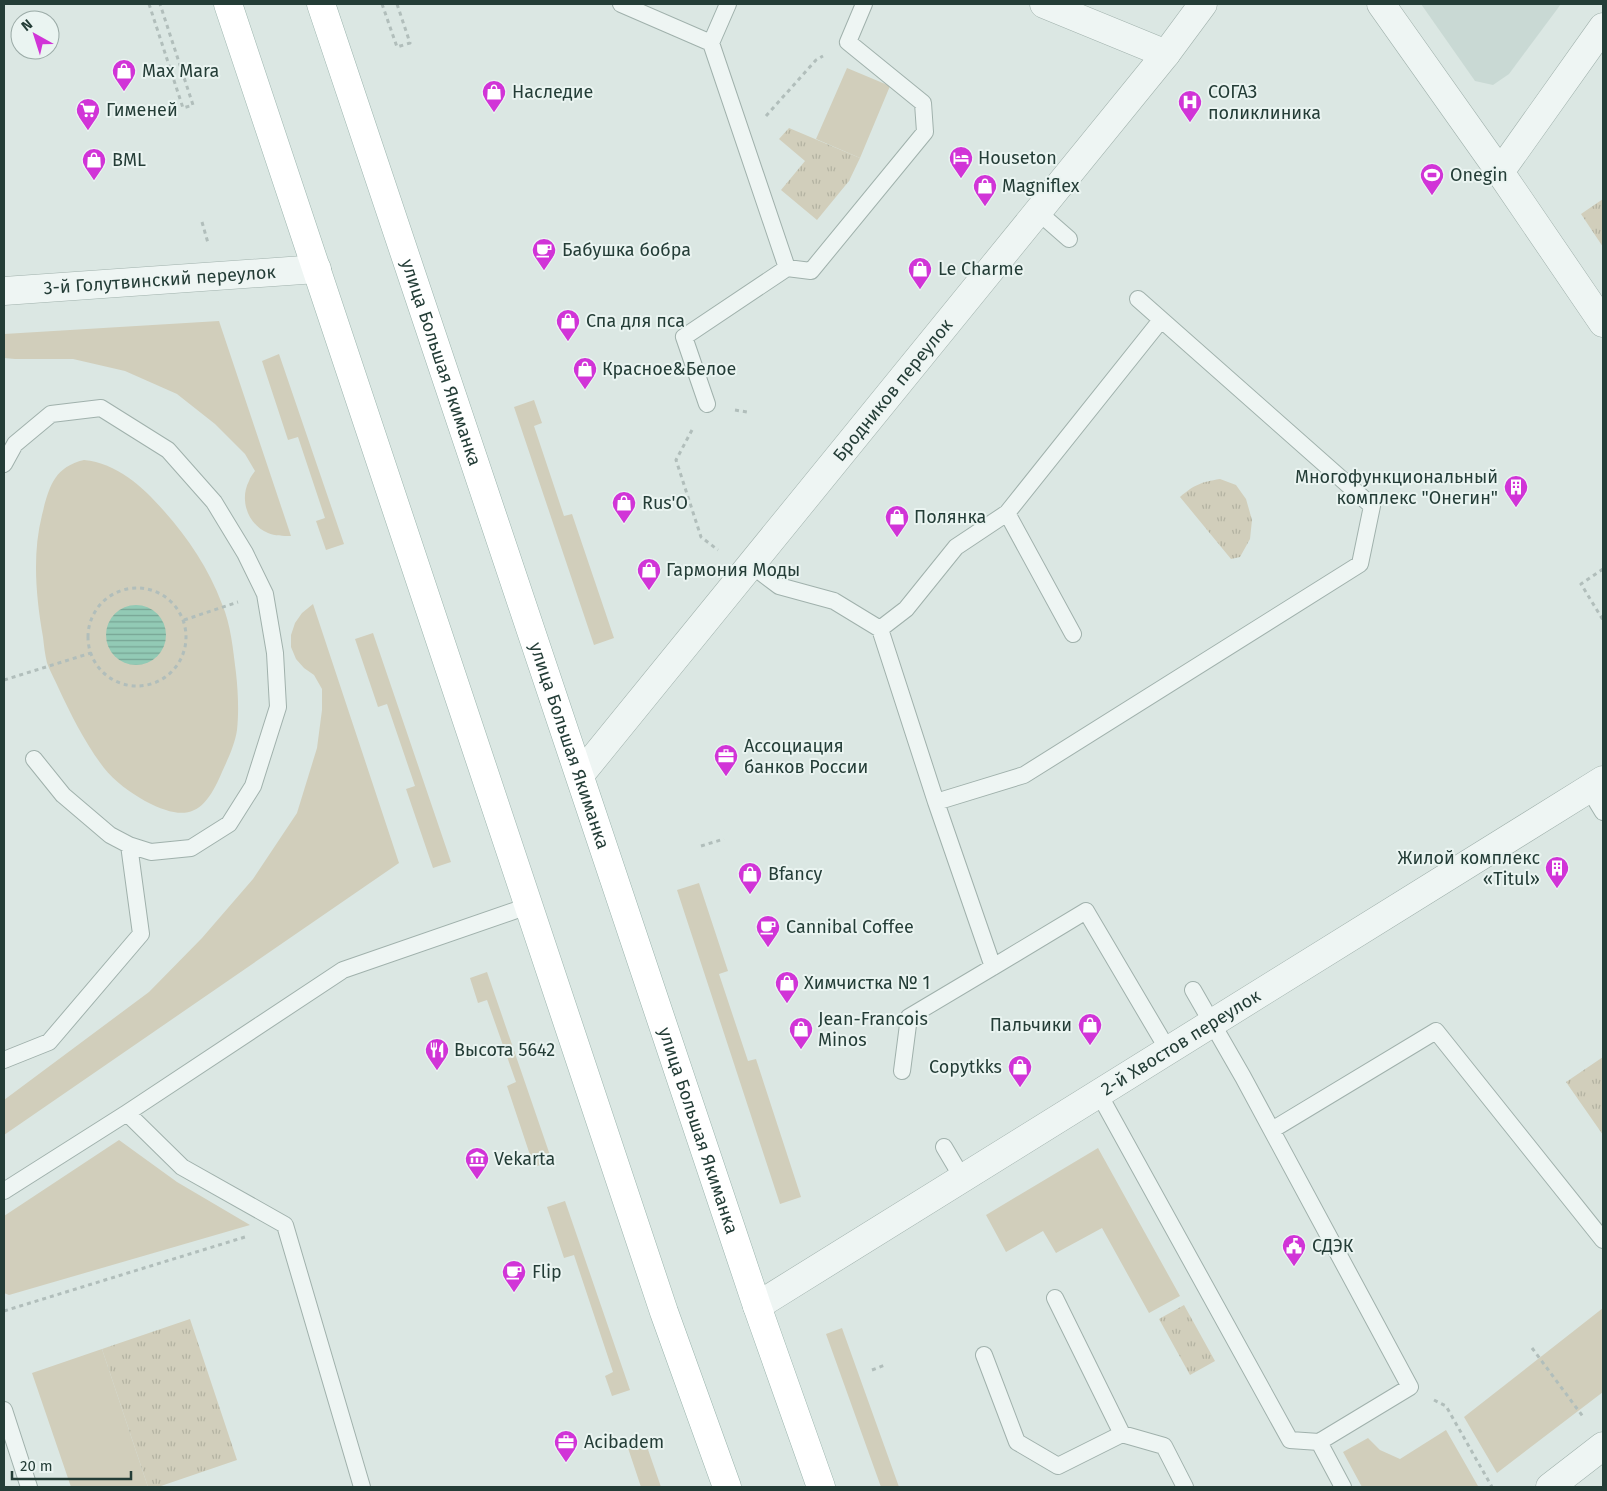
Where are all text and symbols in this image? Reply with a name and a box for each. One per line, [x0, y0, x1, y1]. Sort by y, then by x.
north arrow [10, 10, 60, 60]
text: N [18, 16, 36, 35]
shop icon: Max Mara [111, 58, 137, 92]
place label: Max Mara [142, 60, 219, 82]
shop icon: Наследие [481, 79, 507, 113]
place label: Наследие [512, 81, 593, 103]
place label: СОГАЗ поликлиника [1208, 81, 1321, 124]
hospital icon: СОГАЗ поликлиника [1177, 89, 1203, 123]
supermarket icon: Гименей [75, 97, 101, 131]
place label: Гименей [106, 99, 178, 121]
hotel icon: Houseton [948, 145, 974, 179]
shop icon: BML [81, 147, 107, 181]
place label: Houseton [978, 147, 1057, 169]
place label: BML [112, 149, 146, 171]
sports icon: Onegin [1419, 162, 1445, 196]
place label: Onegin [1450, 164, 1508, 186]
shop icon: Magniflex [972, 173, 998, 207]
place label: Magniflex [1002, 175, 1080, 197]
cafe icon: Бабушка бобра [531, 237, 557, 271]
place label: Бабушка бобра [562, 239, 691, 261]
street label: улица Большая Якиманка [396, 256, 486, 469]
shop icon: Le Charme [907, 256, 933, 290]
place label: Le Charme [938, 258, 1024, 280]
street label: 3-й Голутвинский переулок [43, 261, 277, 299]
shop icon: Спа для пса [555, 308, 581, 342]
place label: Спа для пса [586, 310, 685, 332]
street label: Бродников переулок [828, 314, 958, 466]
shop icon: Красное&Белое [572, 356, 598, 390]
place label: Красное&Белое [602, 358, 736, 380]
place label: Многофункциональный комплекс "Онегин" [1295, 466, 1498, 509]
building icon: Многофункциональный комплекс "Онегин" [1503, 474, 1529, 508]
shop icon: Rus'O [611, 490, 637, 524]
place label: Rus'O [642, 492, 688, 514]
shop icon: Полянка [884, 504, 910, 538]
place label: Полянка [914, 506, 986, 528]
shop icon: Гармония Моды [636, 557, 662, 591]
place label: Гармония Моды [666, 559, 800, 581]
street label: улица Большая Якиманка [524, 639, 614, 852]
place label: Ассоциация банков России [744, 735, 868, 778]
office icon: Ассоциация банков России [713, 743, 739, 777]
place label: Жилой комплекс «Titul» [1398, 847, 1540, 890]
building icon: Жилой комплекс «Titul» [1544, 855, 1570, 889]
shop icon: Bfancy [737, 861, 763, 895]
place label: Bfancy [768, 863, 823, 885]
cafe icon: Cannibal Coffee [755, 914, 781, 948]
place label: Cannibal Coffee [786, 916, 914, 938]
shop icon: Химчистка № 1 [774, 970, 800, 1004]
place label: Химчистка № 1 [804, 972, 930, 994]
street label: 2-й Хвостов переулок [1097, 984, 1265, 1100]
place label: Jean-Francois Minos [818, 1008, 928, 1051]
shop icon: Пальчики [1077, 1012, 1103, 1046]
place label: Пальчики [990, 1014, 1072, 1036]
shop icon: Jean-Francois Minos [788, 1016, 814, 1050]
street label: улица Большая Якиманка [653, 1024, 743, 1237]
restaurant icon: Высота 5642 [424, 1037, 450, 1071]
place label: Высота 5642 [454, 1039, 555, 1061]
shop icon: Copytkks [1007, 1054, 1033, 1088]
place label: Copytkks [929, 1056, 1002, 1078]
museum icon: Vekarta [464, 1146, 490, 1180]
place label: Vekarta [494, 1148, 555, 1170]
public building icon: СДЭК [1281, 1233, 1307, 1267]
place label: СДЭК [1312, 1235, 1354, 1257]
cafe icon: Flip [501, 1259, 527, 1293]
place label: Flip [532, 1261, 562, 1283]
office icon: Acibadem [553, 1429, 579, 1463]
place label: Acibadem [584, 1431, 664, 1453]
scale bar [12, 1448, 131, 1480]
text: 20 m [20, 1457, 53, 1475]

